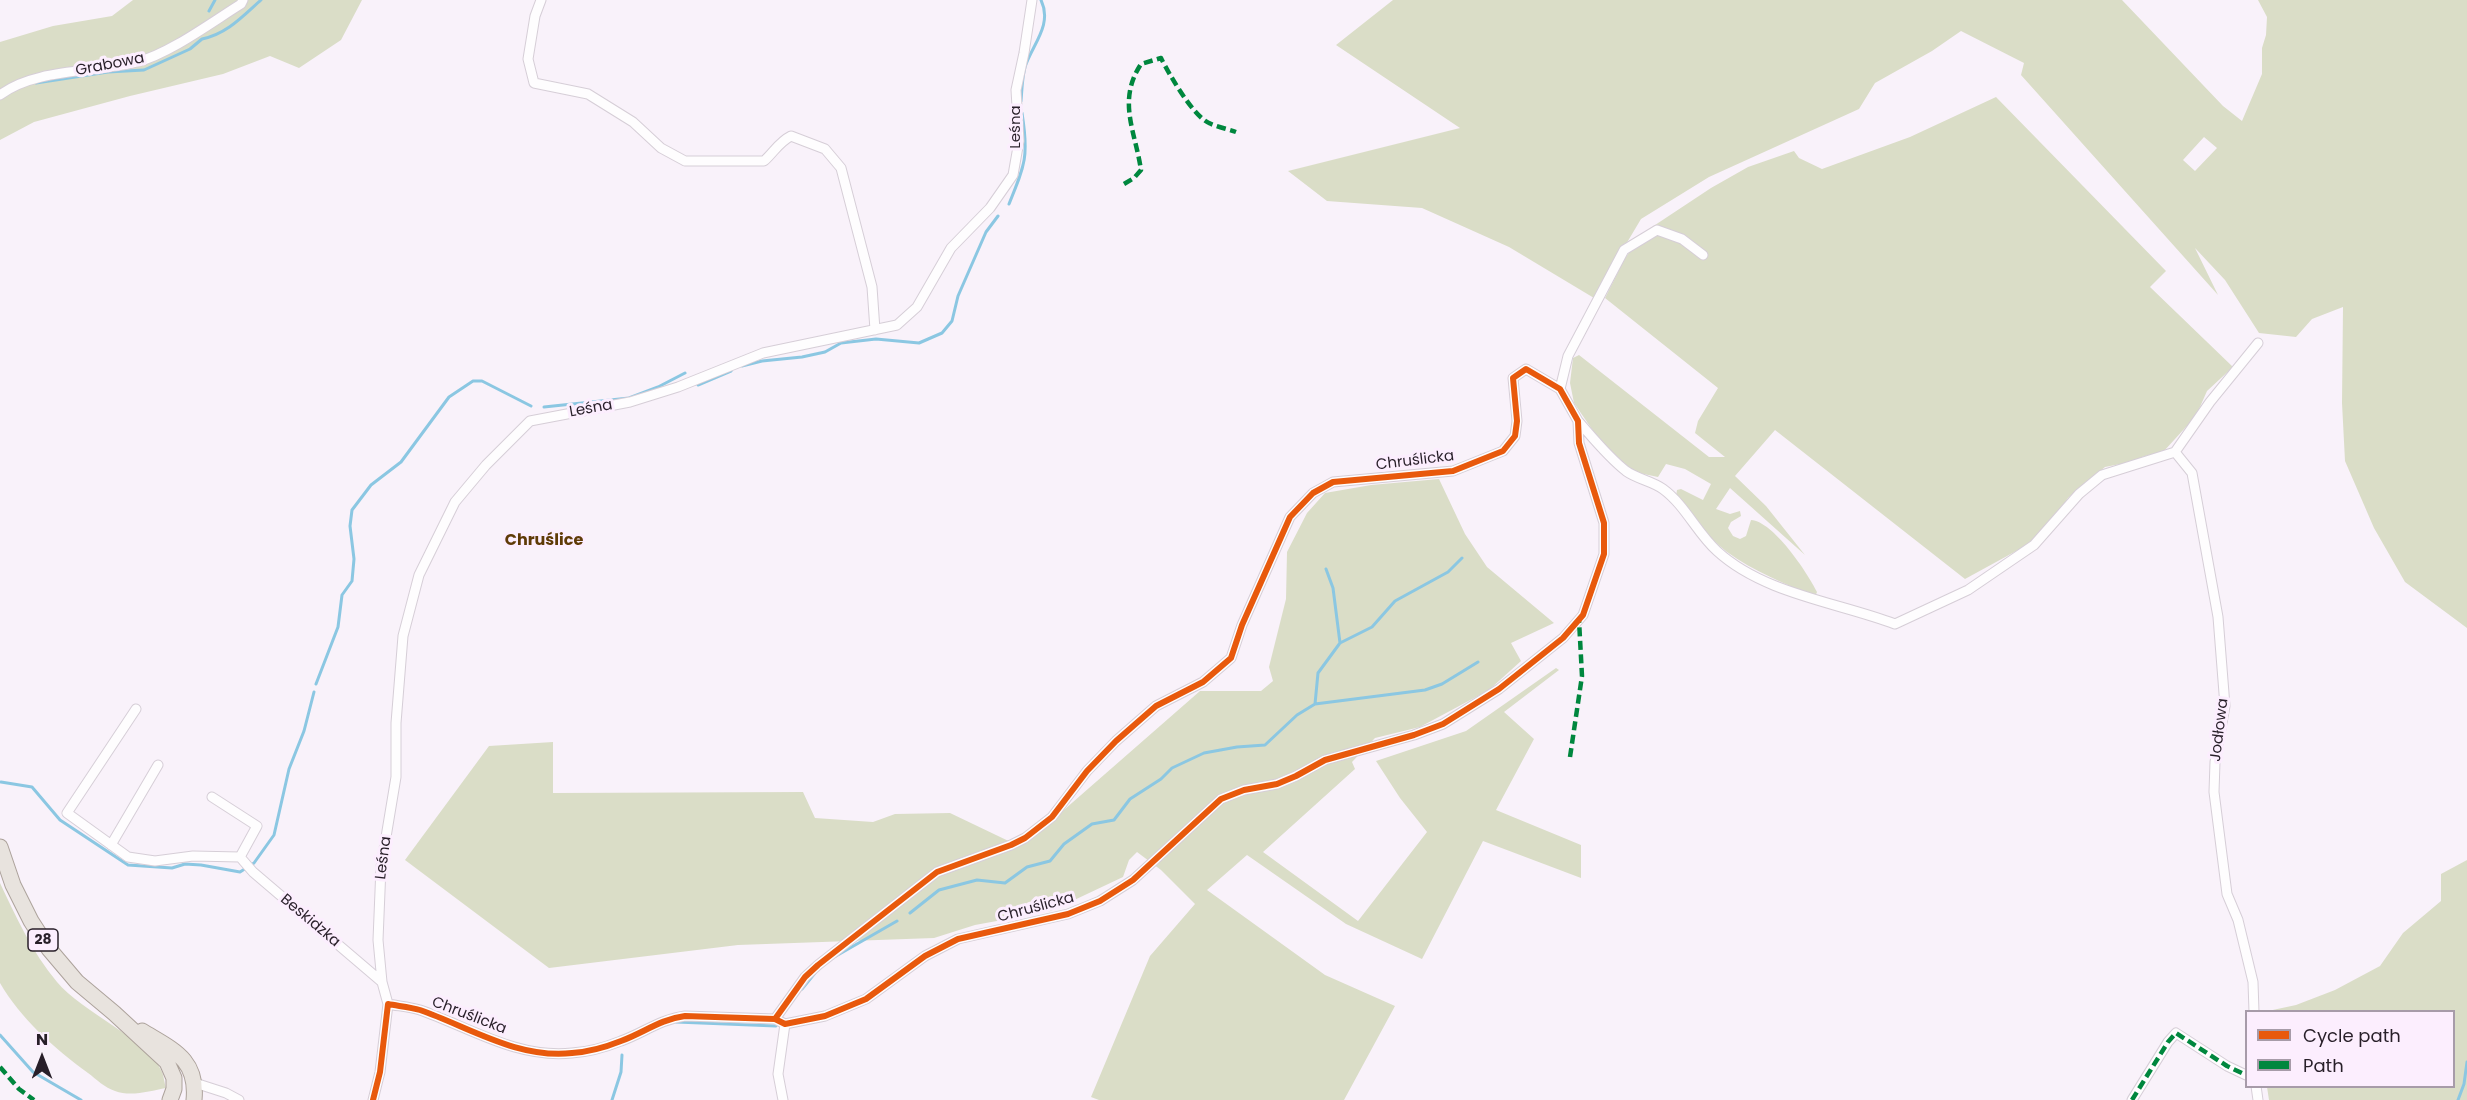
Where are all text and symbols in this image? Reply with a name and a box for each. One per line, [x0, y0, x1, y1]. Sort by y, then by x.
street label: Grabowa [74, 50, 146, 80]
street label: Leśna [1007, 105, 1025, 149]
street label: Leśna [568, 396, 614, 422]
street label: Chruślicka [1375, 447, 1455, 475]
district label: Chruślice [505, 531, 583, 551]
street label: Jodłowa [2207, 697, 2233, 763]
street label: Leśna [372, 835, 396, 881]
street label: Chruślicka [996, 889, 1076, 927]
street label: Beskidzka [276, 891, 344, 951]
road number: 28 [28, 929, 58, 951]
street label: Chruślicka [429, 994, 509, 1038]
legend [2245, 1010, 2455, 1088]
text: Cycle path [2303, 1023, 2401, 1048]
north arrow [12, 1028, 72, 1088]
text: N [36, 1028, 48, 1051]
text: Path [2303, 1053, 2344, 1078]

